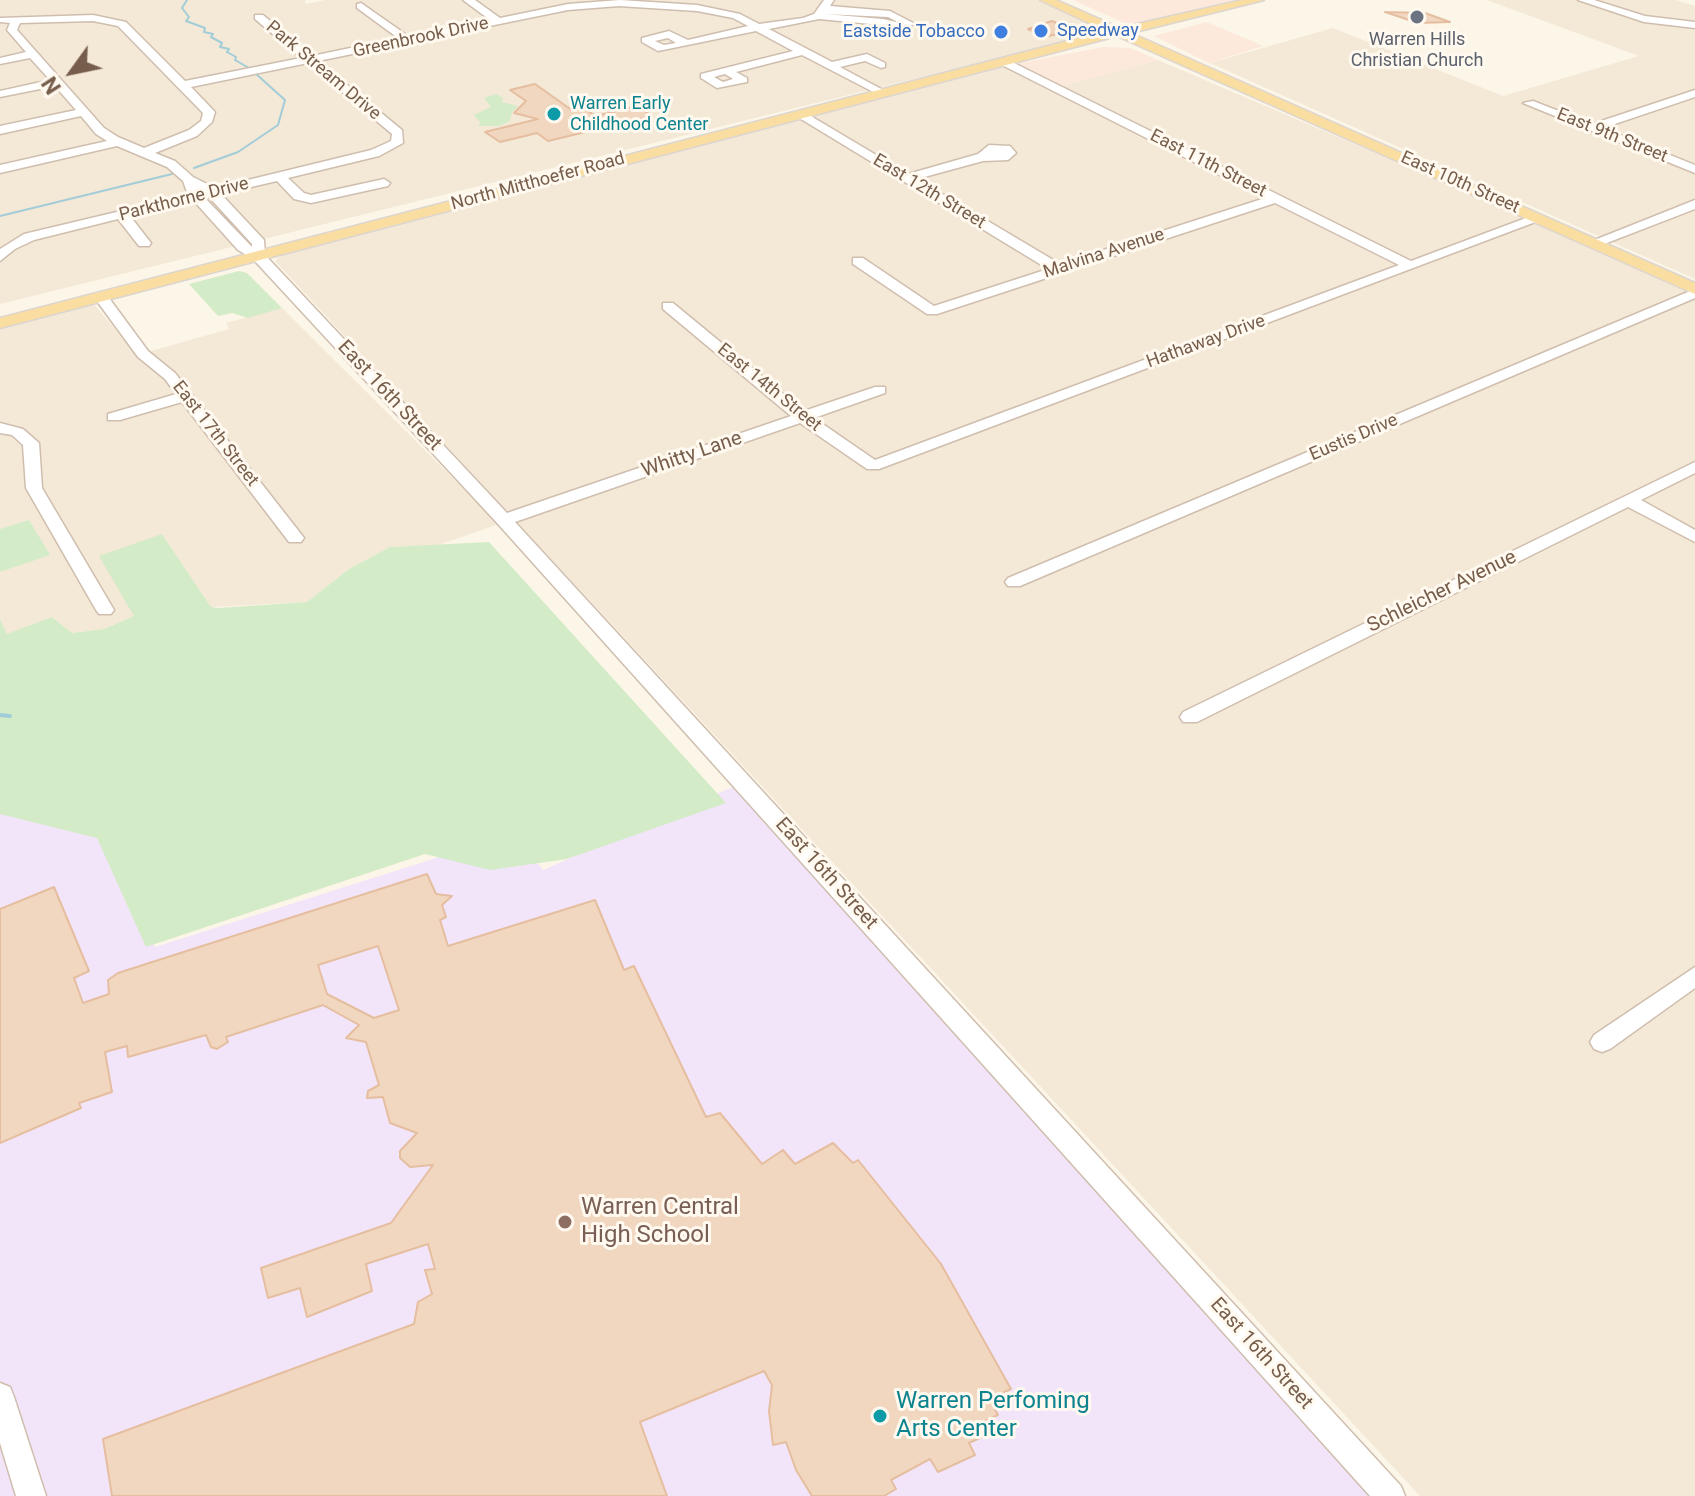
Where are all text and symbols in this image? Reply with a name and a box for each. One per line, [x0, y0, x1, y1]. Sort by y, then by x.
marker: Warren Hills Christian Church [1408, 8, 1426, 26]
street label: Greenbrook Drive [351, 13, 491, 63]
street label: Park Stream Drive [261, 17, 385, 125]
place label: Speedway [1057, 20, 1139, 42]
place label: Eastside Tobacco [843, 21, 985, 43]
marker: Speedway [1032, 22, 1050, 40]
marker: Eastside Tobacco [992, 23, 1010, 41]
place label: Warren Hills Christian Church [1351, 29, 1483, 72]
north arrow [32, 32, 112, 112]
text: N [37, 72, 66, 99]
place label: Warren Early Childhood Center [570, 93, 708, 136]
street label: East 9th Street [1553, 104, 1671, 168]
marker: Warren Early Childhood Center [545, 105, 563, 123]
street label: East 11th Street [1146, 125, 1270, 203]
street label: East 10th Street [1397, 147, 1523, 219]
street label: North Mitthoefer Road [449, 148, 627, 216]
street label: East 12th Street [869, 150, 989, 234]
street label: Parkthorne Drive [117, 173, 251, 227]
street label: Malvina Avenue [1041, 224, 1167, 284]
street label: Hathaway Drive [1144, 311, 1268, 373]
street label: East 16th Street [332, 336, 446, 456]
street label: East 14th Street [713, 339, 825, 437]
street label: East 17th Street [167, 377, 263, 491]
street label: Eustis Drive [1307, 410, 1401, 466]
street label: Whitty Lane [639, 427, 745, 483]
street label: Schleicher Avenue [1364, 546, 1520, 638]
street label: East 16th Street [770, 813, 882, 935]
place label: Warren Central High School [581, 1194, 739, 1250]
marker: Warren Central High School [556, 1213, 574, 1231]
street label: East 16th Street [1205, 1293, 1317, 1415]
place label: Warren Perfoming Arts Center [896, 1388, 1090, 1444]
marker: Warren Perfoming Arts Center [871, 1407, 889, 1425]

